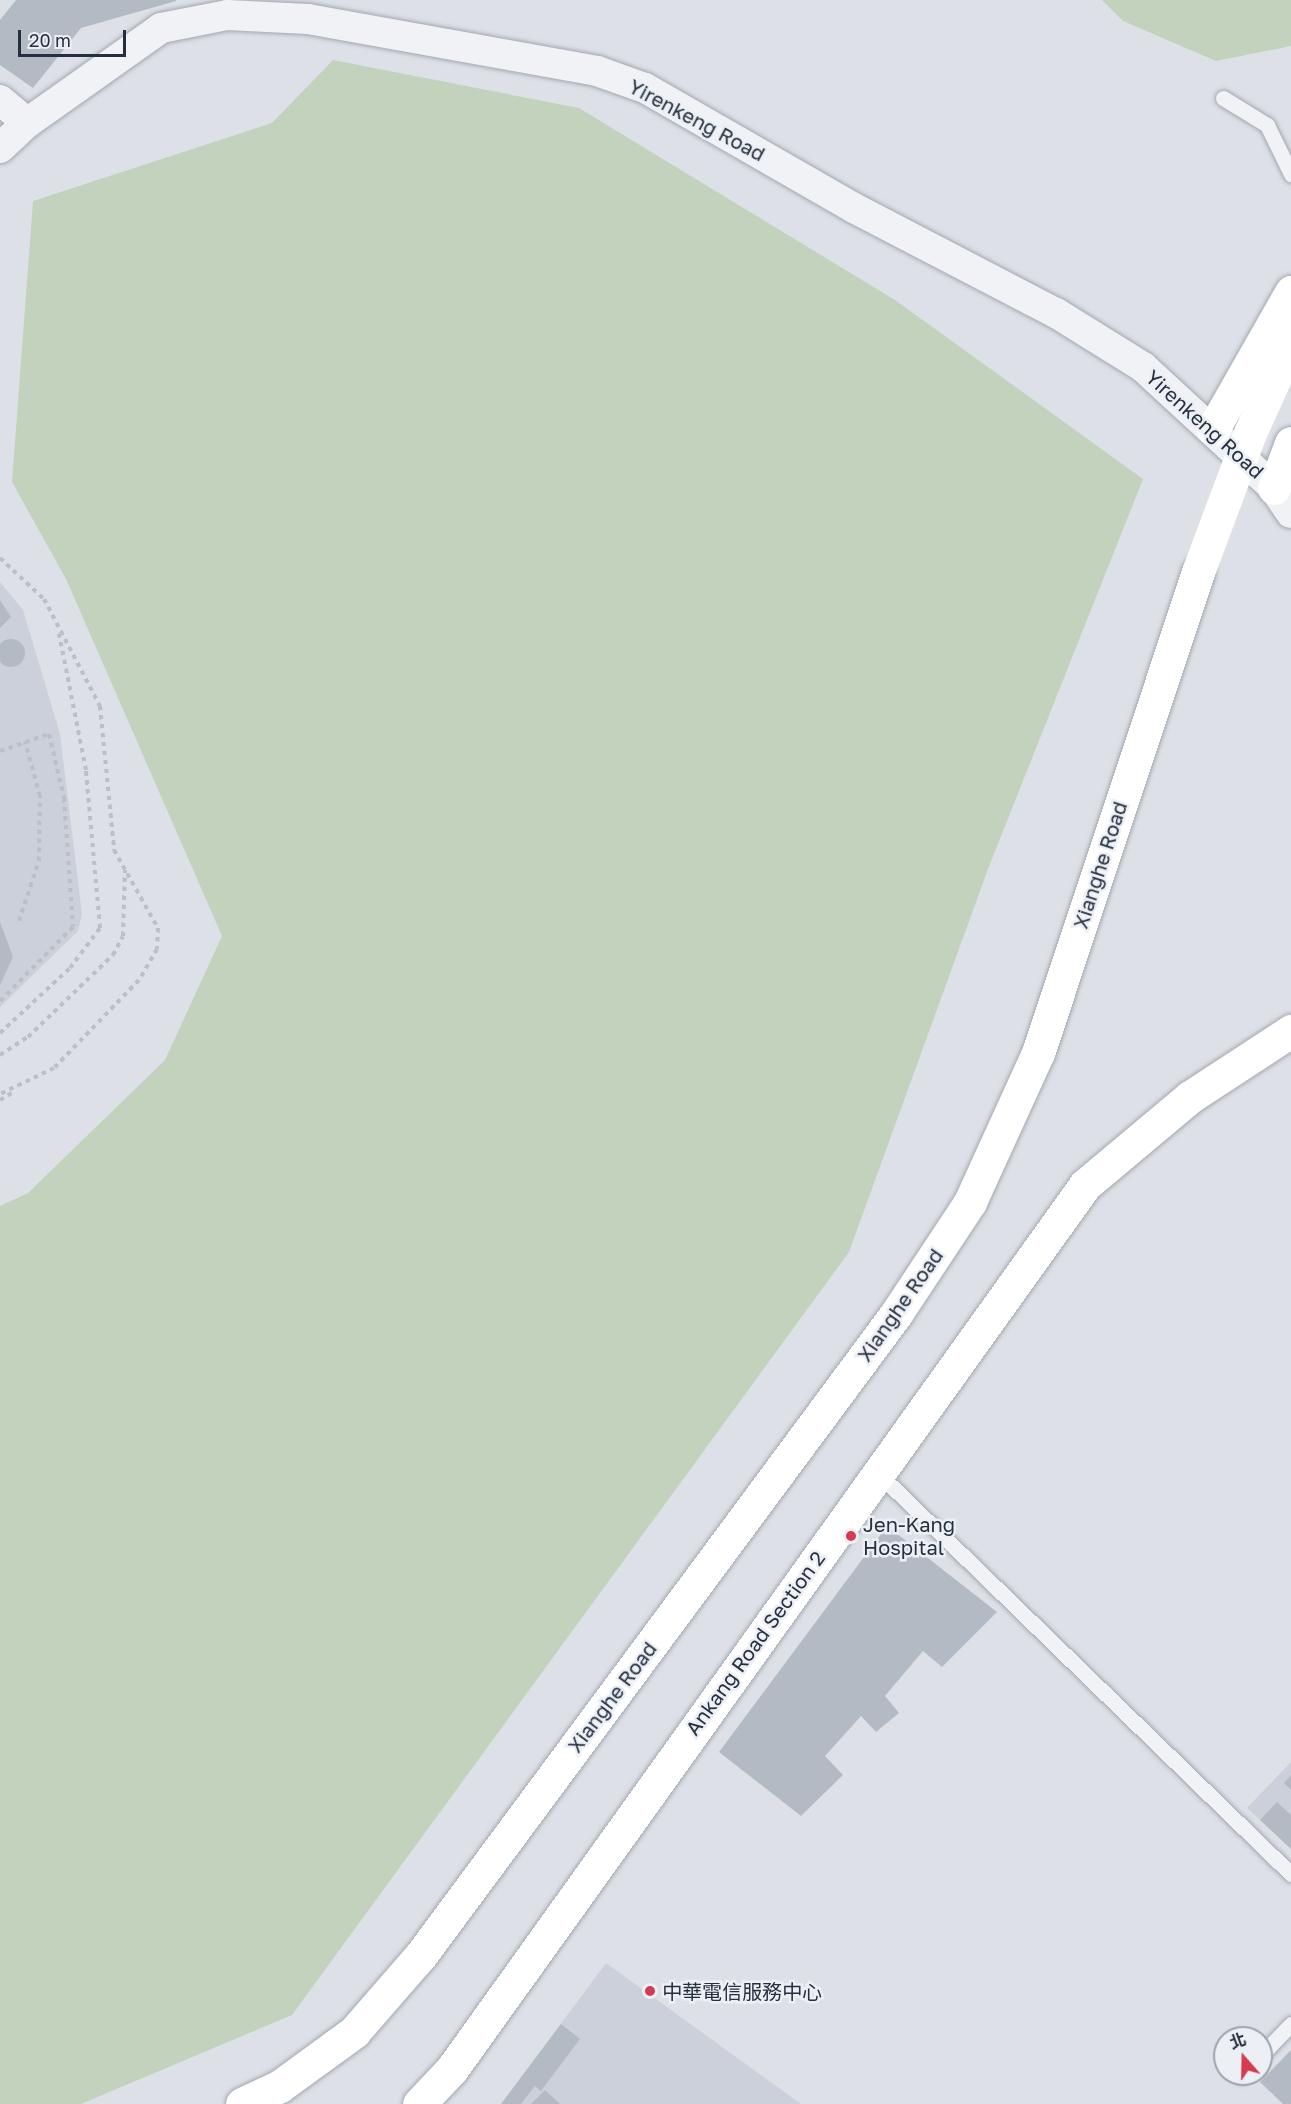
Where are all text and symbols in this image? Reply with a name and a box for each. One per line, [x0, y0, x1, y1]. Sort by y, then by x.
scale bar [21, 18, 129, 56]
text: 20 m [29, 29, 71, 51]
street label: Yirenkeng Road [625, 74, 769, 166]
street label: Yirenkeng Road [1141, 365, 1269, 483]
street label: Xianghe Road [1068, 798, 1132, 932]
street label: Xianghe Road [852, 1244, 948, 1366]
place label: Jen-Kang Hospital [863, 1512, 955, 1559]
marker: Jen-Kang Hospital [844, 1529, 858, 1543]
street label: Ankang Road Section 2 [680, 1546, 830, 1740]
street label: Xianghe Road [563, 1637, 661, 1757]
place label: 中華電信服務中心 [662, 1979, 822, 2003]
marker: 中華電信服務中心 [643, 1984, 657, 1998]
north arrow [1213, 2026, 1273, 2086]
text: 北 [1227, 2029, 1248, 2053]

